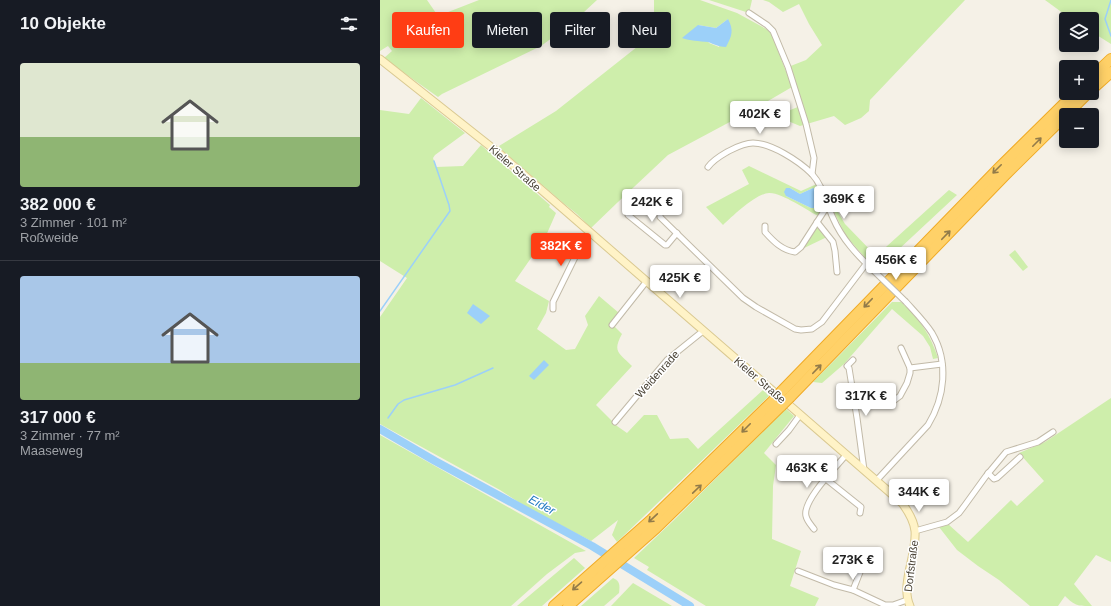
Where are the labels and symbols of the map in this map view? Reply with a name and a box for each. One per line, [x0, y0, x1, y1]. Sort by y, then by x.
pin: 402K € [727, 101, 793, 135]
one-way arrow [1032, 137, 1042, 147]
street label: Kieler Straße [487, 142, 543, 194]
one-way arrow [992, 164, 1002, 174]
pin: 369K € [811, 186, 877, 220]
pin: 242K € [619, 189, 685, 223]
one-way arrow [941, 230, 950, 240]
pin: 382K € [528, 233, 594, 267]
pin: 456K € [863, 247, 929, 281]
pin: 425K € [647, 265, 713, 299]
one-way arrow [863, 298, 873, 308]
street label: Weidenrade [633, 348, 681, 400]
street label: Kieler Straße [732, 354, 788, 406]
one-way arrow [812, 364, 821, 374]
pin: 317K € [833, 383, 899, 417]
one-way arrow [741, 423, 751, 433]
pin: 463K € [774, 455, 840, 489]
pin: 344K € [886, 479, 952, 513]
one-way arrow [692, 484, 702, 494]
water label: Eider [526, 492, 559, 518]
one-way arrow [648, 514, 658, 523]
street label: Dorfstraße [902, 539, 920, 593]
pin: 273K € [820, 547, 886, 581]
one-way arrow [572, 582, 582, 591]

